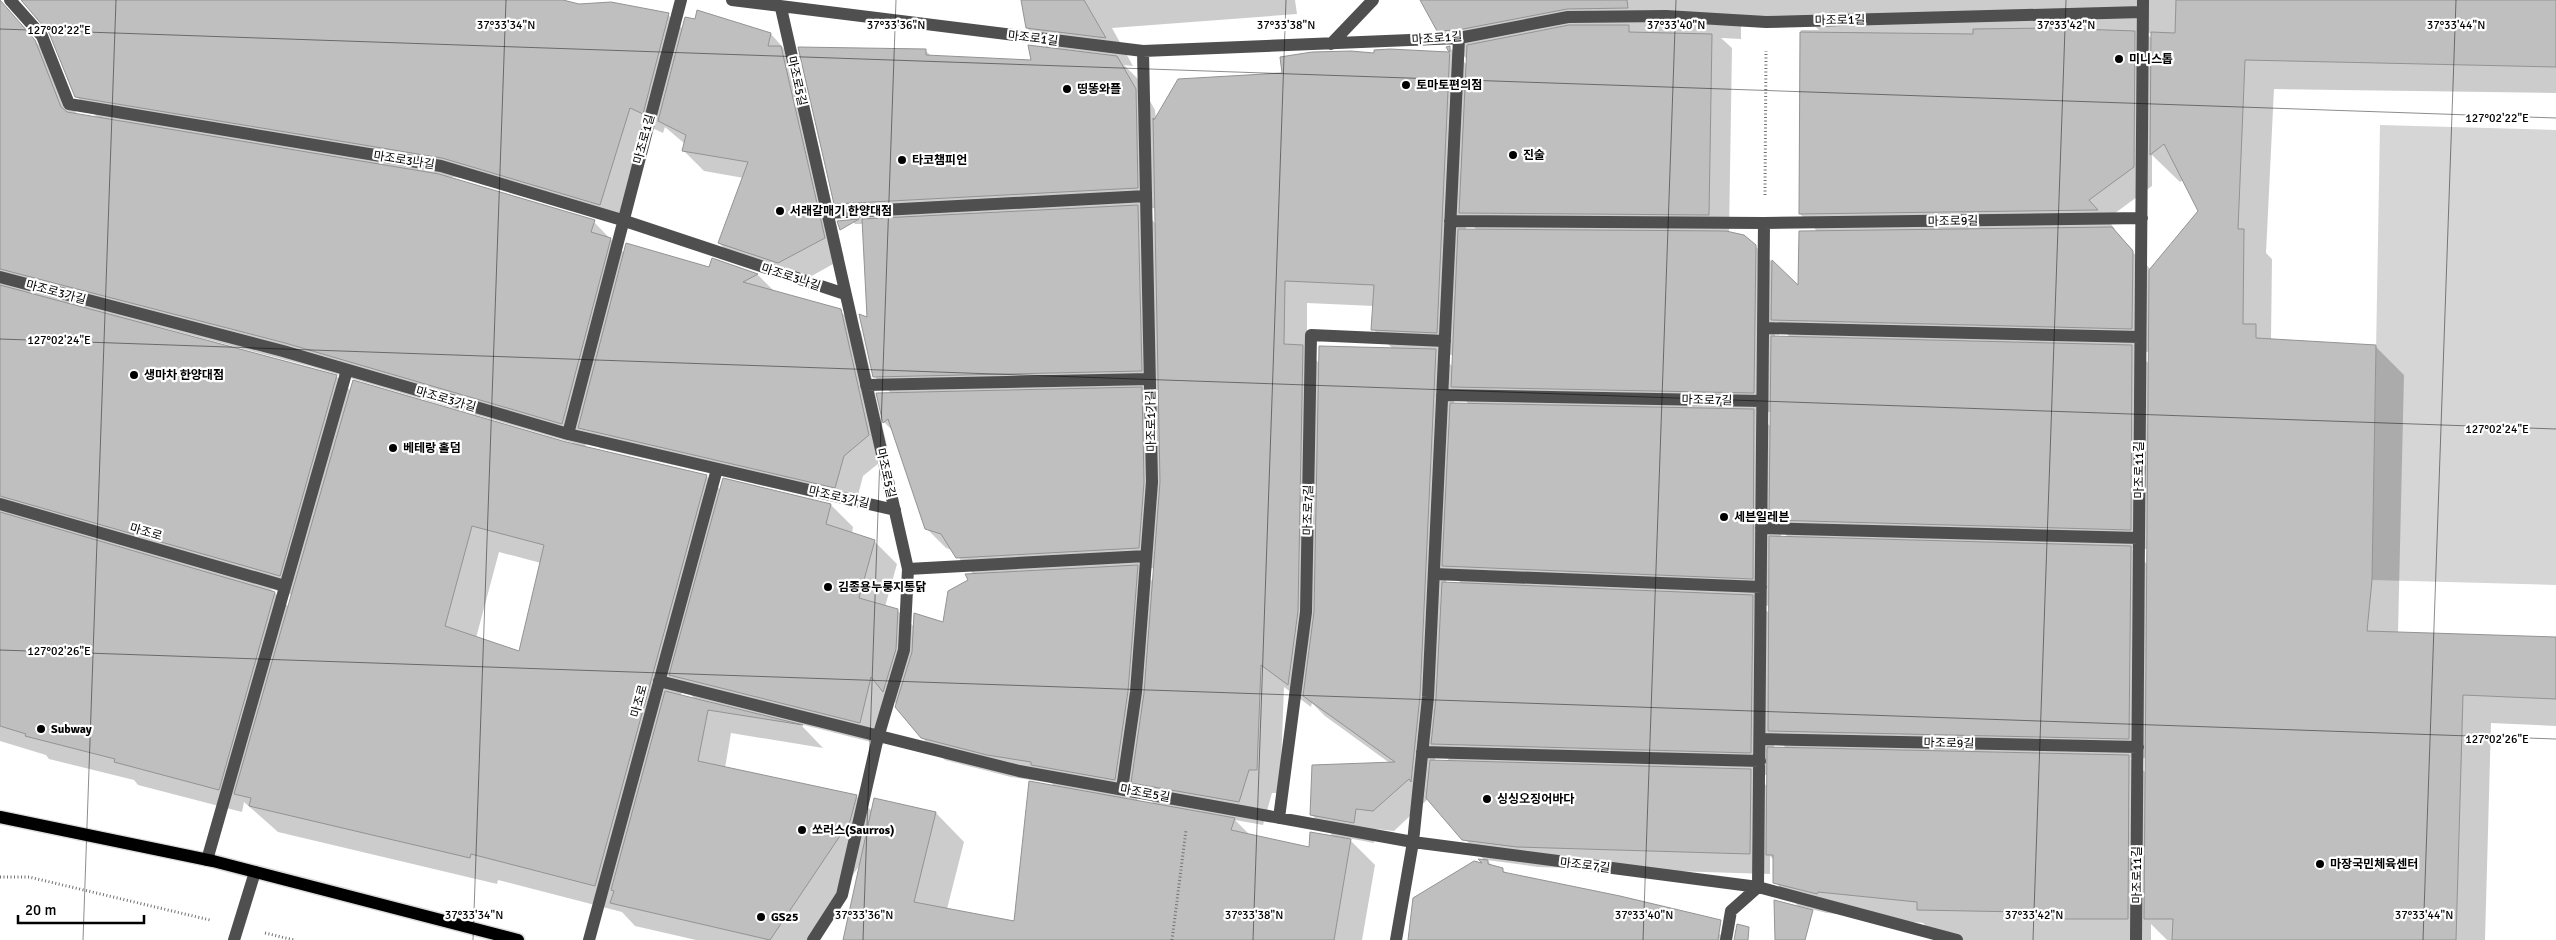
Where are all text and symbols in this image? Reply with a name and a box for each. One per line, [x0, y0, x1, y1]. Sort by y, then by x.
street label: 마조로1길 [1815, 13, 1865, 28]
text: 37°33'34"N [477, 18, 535, 33]
text: 37°33'36"N [867, 18, 925, 33]
text: 37°33'38"N [1257, 18, 1315, 33]
text: 37°33'40"N [1647, 18, 1705, 33]
text: 37°33'42"N [2037, 18, 2095, 33]
text: 37°33'44"N [2427, 18, 2485, 33]
text: 127°02'22"E [27, 23, 91, 38]
street label: 마조로1길 [1007, 28, 1059, 49]
street label: 마조로1길 [1411, 29, 1463, 48]
place label: 미니스톱 [2129, 52, 2173, 67]
marker: 미니스톱 [2113, 53, 2125, 65]
street label: 마조로5길 [784, 55, 810, 107]
place label: 토마토편의점 [1416, 78, 1482, 93]
marker: 토마토편의점 [1400, 79, 1412, 91]
place label: 띵똥와플 [1077, 82, 1121, 97]
marker: 띵똥와플 [1061, 83, 1073, 95]
text: 127°02'22"E [2465, 111, 2529, 126]
street label: 마조로1길 [631, 113, 658, 166]
street label: 마조로3나길 [372, 148, 436, 173]
place label: 진술 [1523, 148, 1545, 163]
marker: 진술 [1507, 149, 1519, 161]
place label: 타코챔피언 [912, 153, 967, 168]
marker: 타코챔피언 [896, 154, 908, 166]
place label: 서래갈매기 한양대점 [790, 204, 892, 219]
marker: 서래갈매기 한양대점 [774, 205, 786, 217]
street label: 마조로9길 [1928, 214, 1978, 229]
street label: 마조로3나길 [759, 261, 822, 294]
street label: 마조로3가길 [24, 277, 88, 308]
text: 127°02'24"E [27, 333, 91, 348]
place label: 생마차 한양대점 [144, 368, 224, 383]
marker: 생마차 한양대점 [128, 369, 140, 381]
street label: 마조로3가길 [414, 384, 478, 415]
street label: 마조로1가길 [1143, 390, 1160, 452]
street label: 마조로7길 [1682, 393, 1732, 408]
text: 127°02'24"E [2465, 422, 2529, 437]
place label: 베테랑 홀덤 [403, 441, 461, 456]
street label: 마조로11길 [2132, 441, 2147, 499]
marker: 베테랑 홀덤 [387, 442, 399, 454]
street label: 마조로5길 [873, 447, 899, 499]
street label: 마조로3가길 [807, 483, 871, 512]
street label: 마조로7길 [1301, 485, 1316, 535]
place label: 세븐일레븐 [1734, 510, 1789, 525]
marker: 세븐일레븐 [1718, 511, 1730, 523]
street label: 마조로 [128, 521, 164, 544]
place label: 김종용누룽지통닭 [838, 580, 926, 595]
marker: 김종용누룽지통닭 [822, 581, 834, 593]
text: 127°02'26"E [27, 644, 91, 659]
street label: 마조로 [628, 683, 651, 719]
place label: Subway [51, 722, 92, 737]
marker: Subway [35, 723, 47, 735]
text: 127°02'26"E [2465, 732, 2529, 747]
street label: 마조로9길 [1924, 736, 1974, 751]
street label: 마조로5길 [1119, 782, 1171, 805]
place label: 싱싱오징어바다 [1497, 792, 1574, 807]
marker: 싱싱오징어바다 [1481, 793, 1493, 805]
place label: 쏘러스(Saurros) [812, 823, 894, 838]
marker: 쏘러스(Saurros) [796, 824, 808, 836]
street label: 마조로11길 [2130, 846, 2145, 904]
street label: 마조로7길 [1559, 855, 1611, 876]
place label: 마장국민체육센터 [2330, 857, 2418, 872]
marker: 마장국민체육센터 [2314, 858, 2326, 870]
scale bar [18, 892, 144, 924]
text: 20 m [25, 901, 56, 919]
text: 37°33'34"N [445, 908, 503, 923]
text: 37°33'36"N [835, 908, 893, 923]
text: 37°33'38"N [1225, 908, 1283, 923]
text: 37°33'40"N [1615, 908, 1673, 923]
text: 37°33'42"N [2005, 908, 2063, 923]
text: 37°33'44"N [2395, 908, 2453, 923]
place label: GS25 [771, 910, 799, 925]
marker: GS25 [755, 911, 767, 923]

